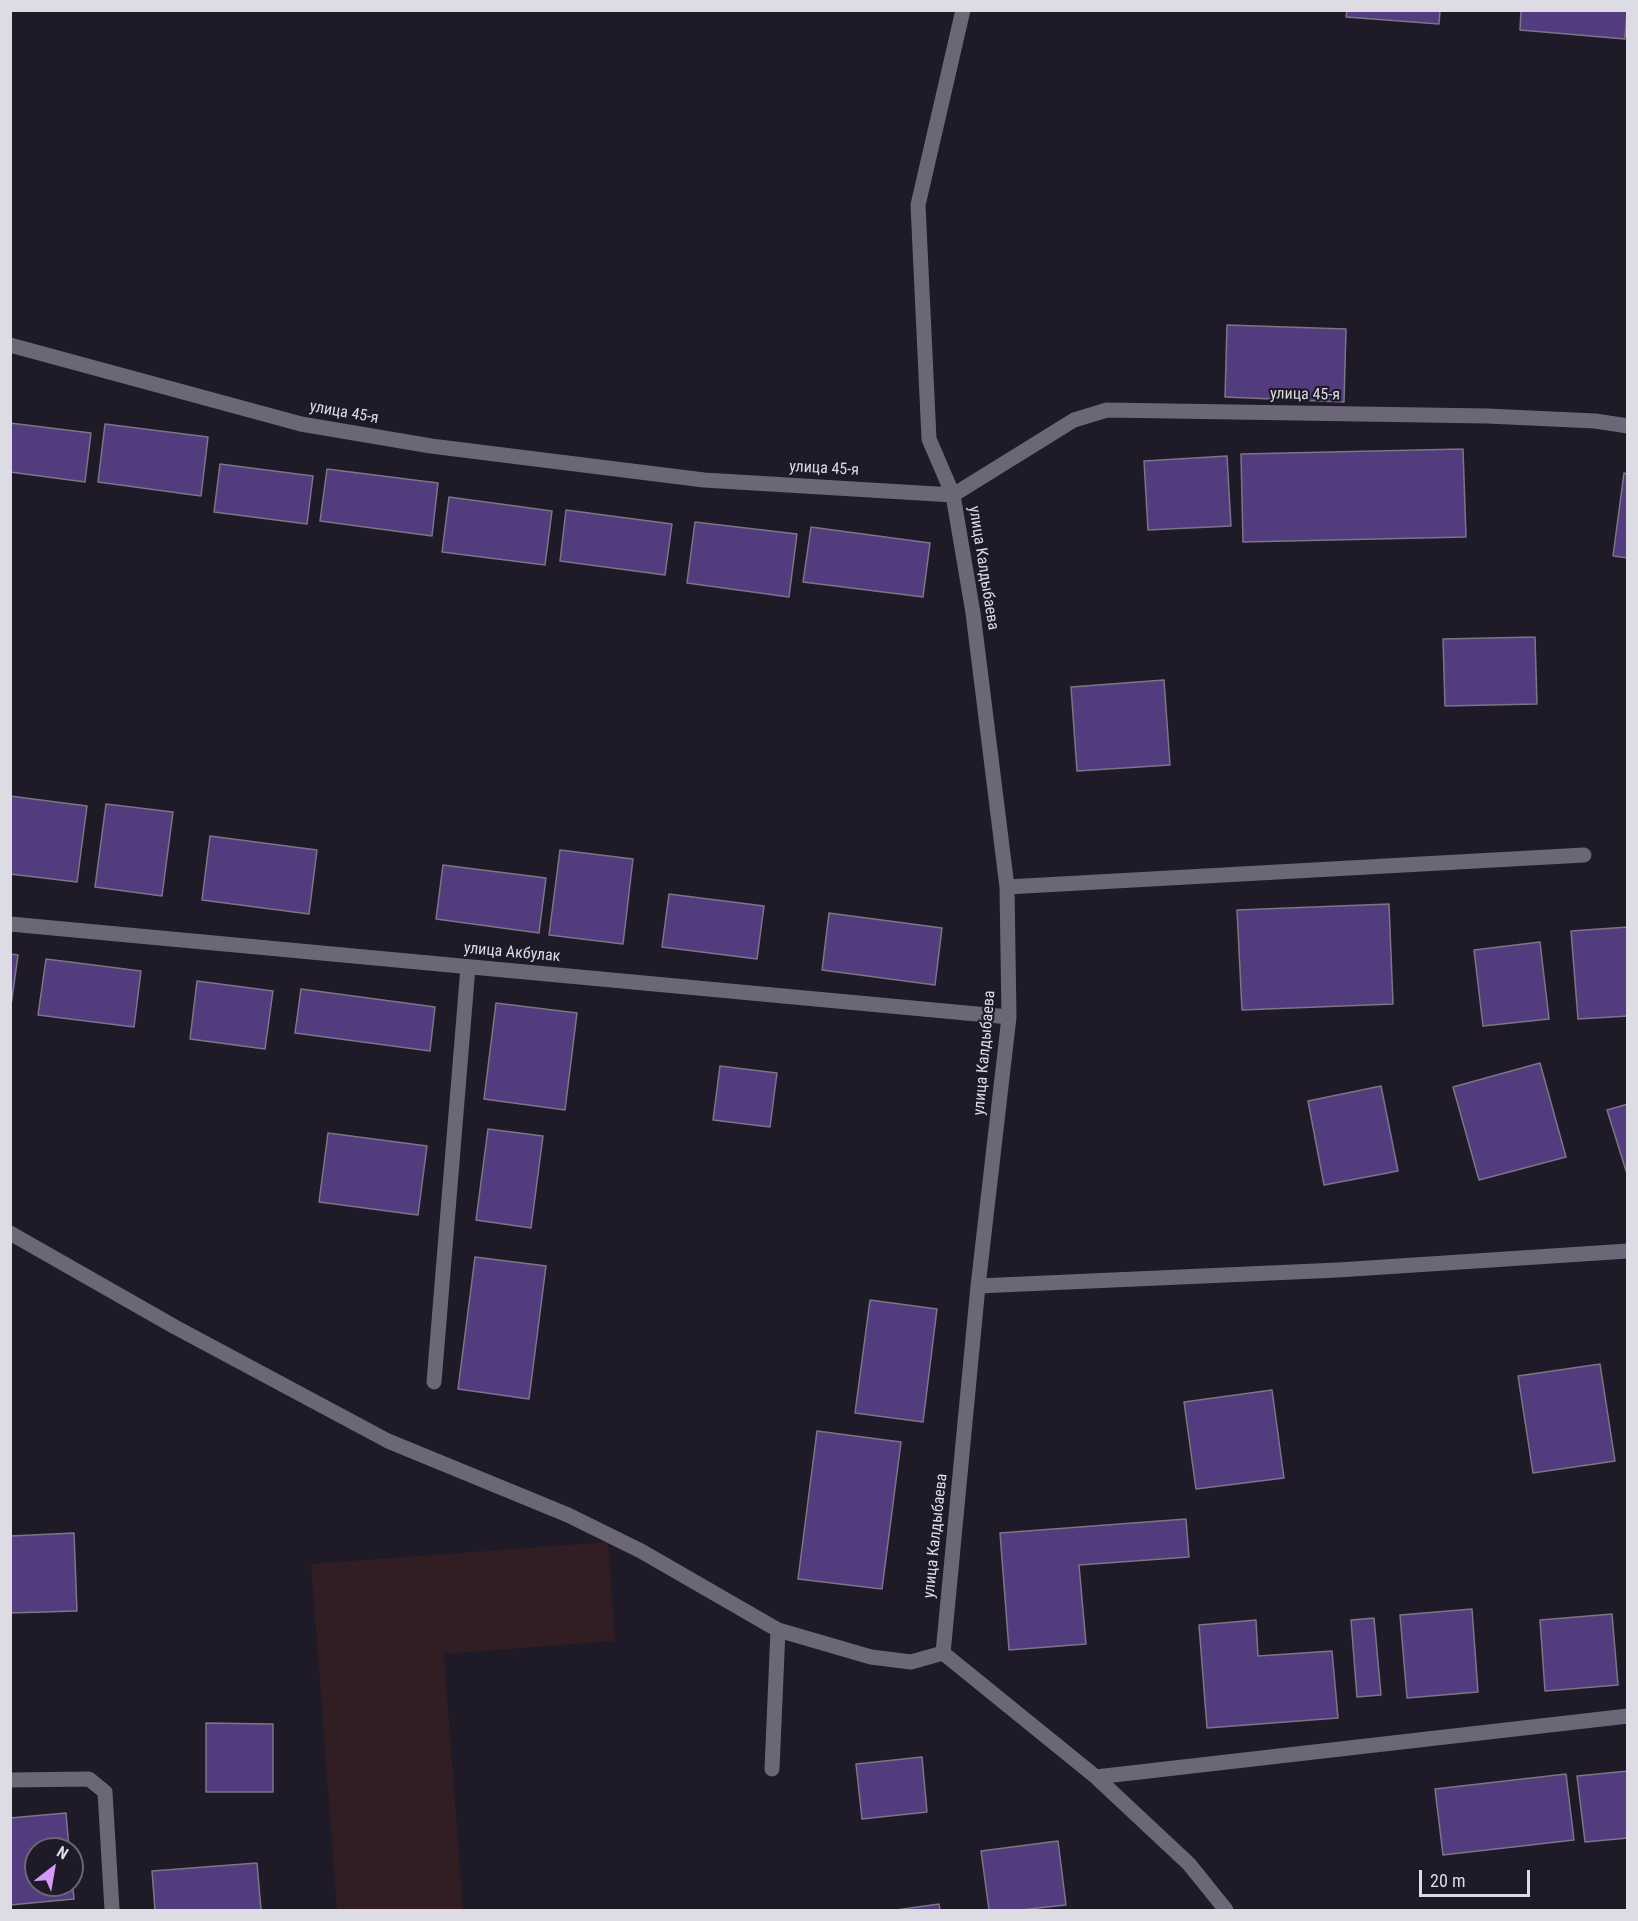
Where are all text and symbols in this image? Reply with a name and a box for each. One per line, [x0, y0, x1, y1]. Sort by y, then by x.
street label: улица 45-я [1270, 385, 1340, 405]
street label: улица 45-я [308, 397, 380, 429]
street label: улица 45-я [789, 458, 859, 480]
street label: улица Калдыбаева [964, 505, 1002, 631]
street label: улица Акбулак [463, 939, 561, 967]
street label: улица Калдыбаева [970, 990, 1000, 1116]
street label: улица Калдыбаева [920, 1473, 952, 1599]
north arrow [24, 1837, 84, 1897]
text: N [53, 1842, 72, 1864]
scale bar [1422, 1858, 1533, 1896]
text: 20 m [1430, 1870, 1465, 1891]

